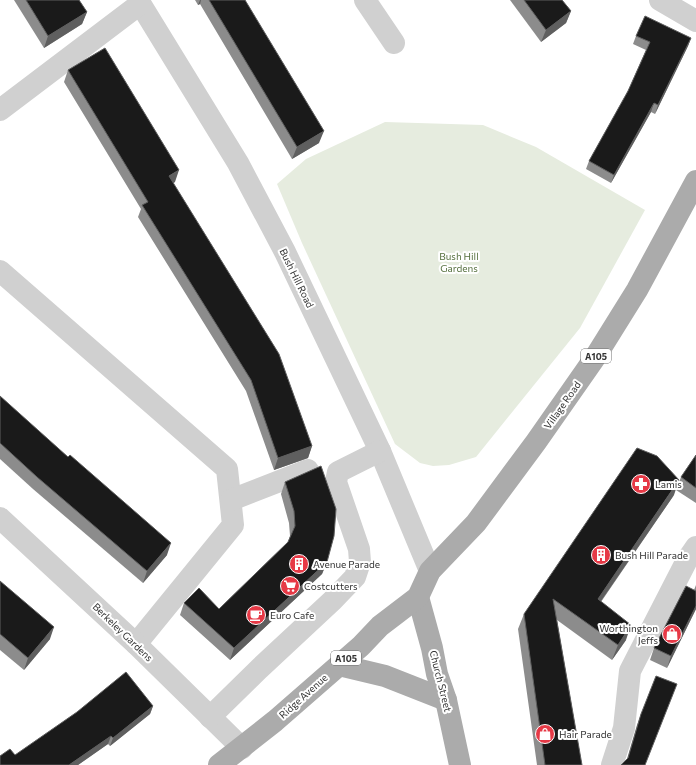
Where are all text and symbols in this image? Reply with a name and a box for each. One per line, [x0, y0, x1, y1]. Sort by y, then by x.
street label: Bush Hill Road [277, 246, 317, 310]
park label: Bush Hill Gardens [439, 250, 479, 274]
road number: A105 [581, 349, 611, 363]
street label: Village Road [541, 379, 583, 431]
pharmacy icon: Lamis [630, 473, 652, 495]
place label: Lamis [655, 478, 682, 490]
building icon: Bush Hill Parade [590, 544, 612, 566]
place label: Bush Hill Parade [615, 549, 688, 561]
building icon: Avenue Parade [288, 553, 310, 575]
place label: Avenue Parade [313, 558, 380, 570]
supermarket icon: Costcutters [279, 575, 301, 597]
place label: Costcutters [304, 580, 358, 592]
street label: Berkeley Gardens [91, 600, 156, 664]
cafe icon: Euro Cafe [245, 604, 267, 626]
place label: Euro Cafe [270, 609, 314, 621]
place label: Worthington Jeffs [599, 622, 658, 646]
shop icon: Worthington Jeffs [661, 623, 683, 645]
street label: Church Street [428, 649, 454, 713]
road number: A105 [331, 651, 361, 665]
street label: Ridge Avenue [276, 671, 330, 721]
shop icon: Hair Parade [534, 723, 556, 745]
place label: Hair Parade [559, 728, 612, 740]

